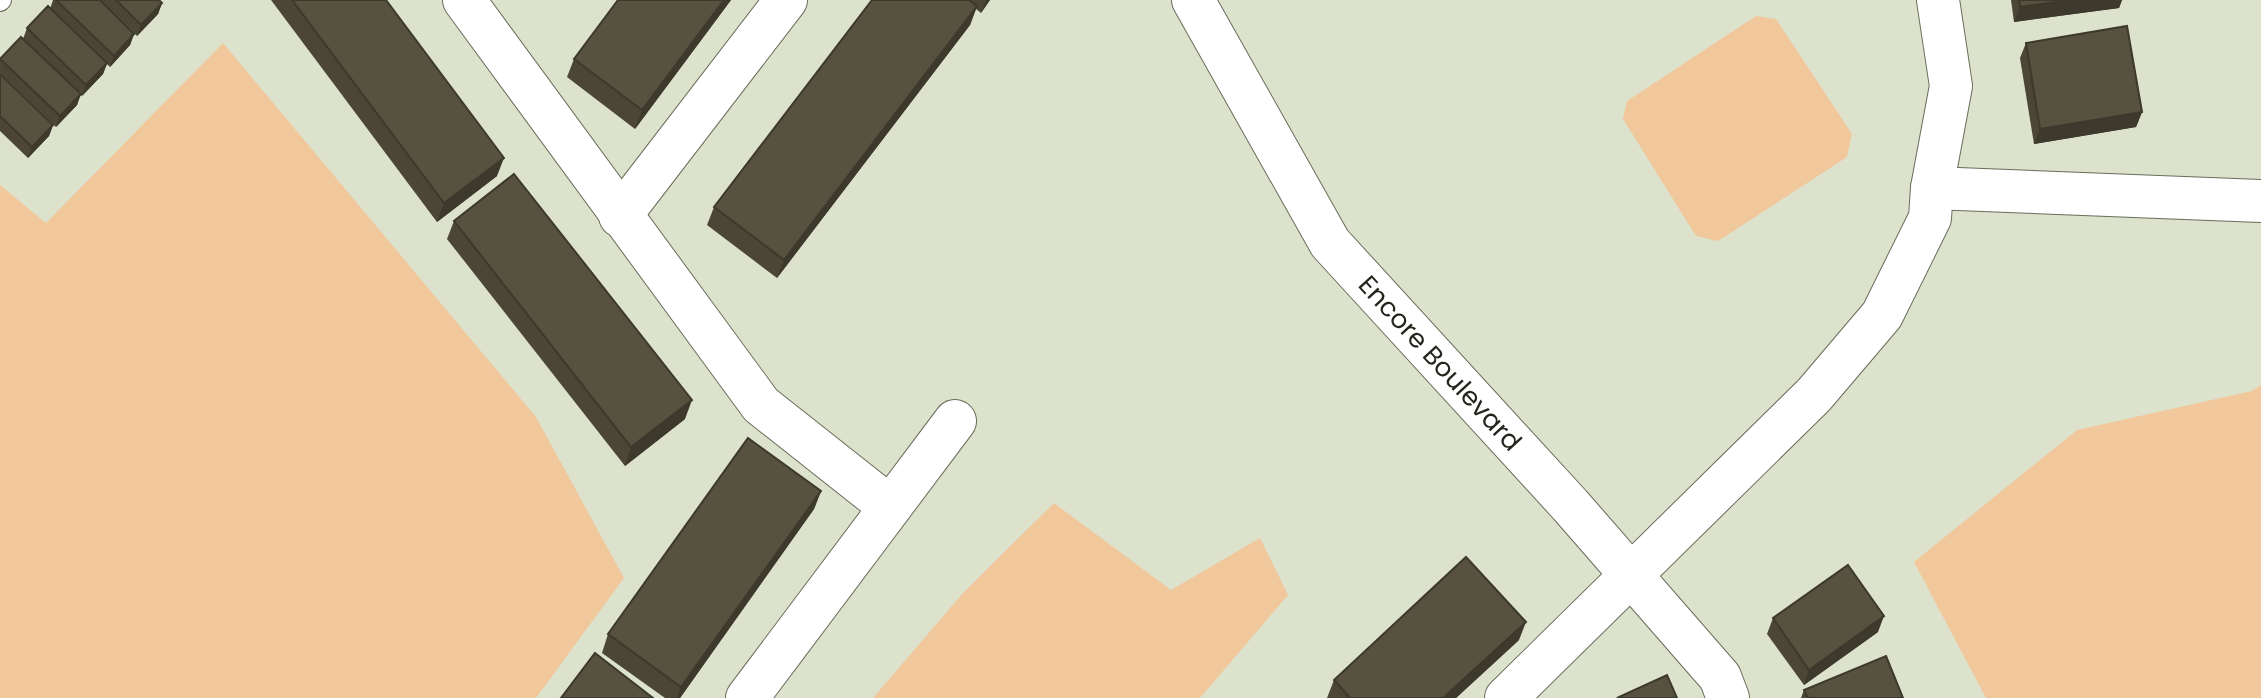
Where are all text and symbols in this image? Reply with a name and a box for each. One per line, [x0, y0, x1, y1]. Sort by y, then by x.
street label: Encore Boulevard [1350, 268, 1530, 459]

